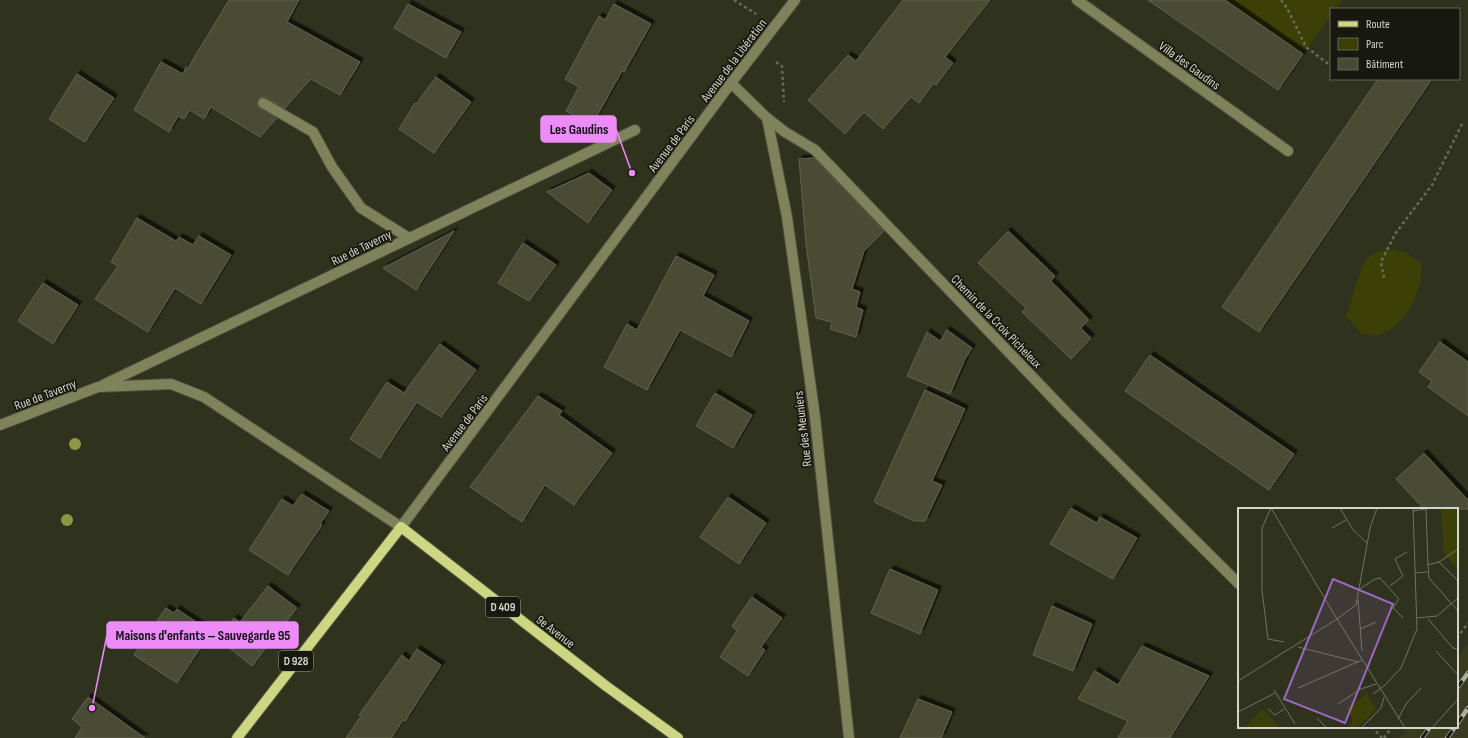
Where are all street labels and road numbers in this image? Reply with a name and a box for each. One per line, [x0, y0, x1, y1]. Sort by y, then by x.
street label: Avenue de la Libération [697, 16, 770, 106]
street label: Villa des Gaudins [1155, 38, 1224, 94]
street label: Avenue de Paris [644, 111, 699, 176]
street label: Rue de Taverny [329, 226, 394, 269]
street label: Chemin de la Croix Picheleux [947, 272, 1045, 372]
street label: Rue de Taverny [12, 376, 79, 414]
street label: Avenue de Paris [437, 390, 492, 455]
street label: Rue des Meuniers [790, 390, 816, 468]
road number: D 409 [486, 597, 520, 617]
street label: 9e Avenue [533, 612, 578, 652]
road number: D 928 [279, 651, 313, 671]

